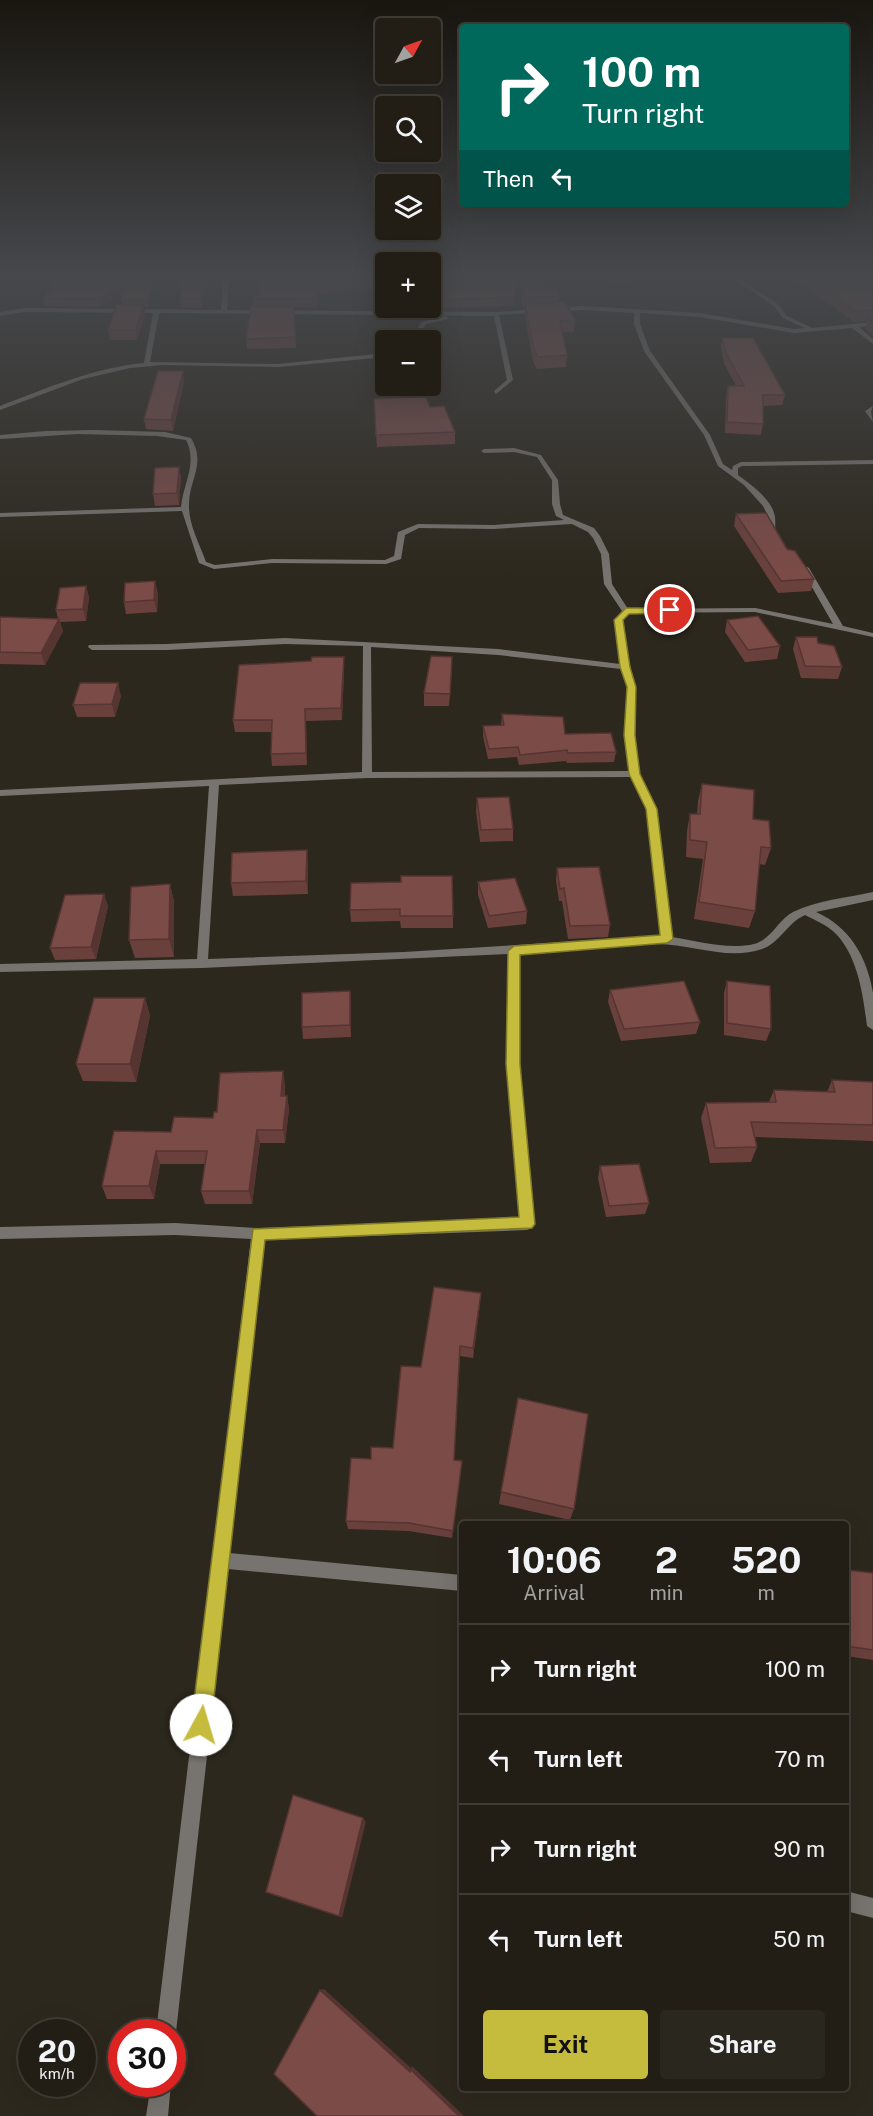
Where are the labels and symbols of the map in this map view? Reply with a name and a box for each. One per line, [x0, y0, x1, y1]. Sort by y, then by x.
north arrow [375, 18, 441, 84]
pin [644, 584, 695, 635]
position arrow [169, 1693, 233, 1757]
speed limit sign: 30 [108, 2019, 186, 2097]

